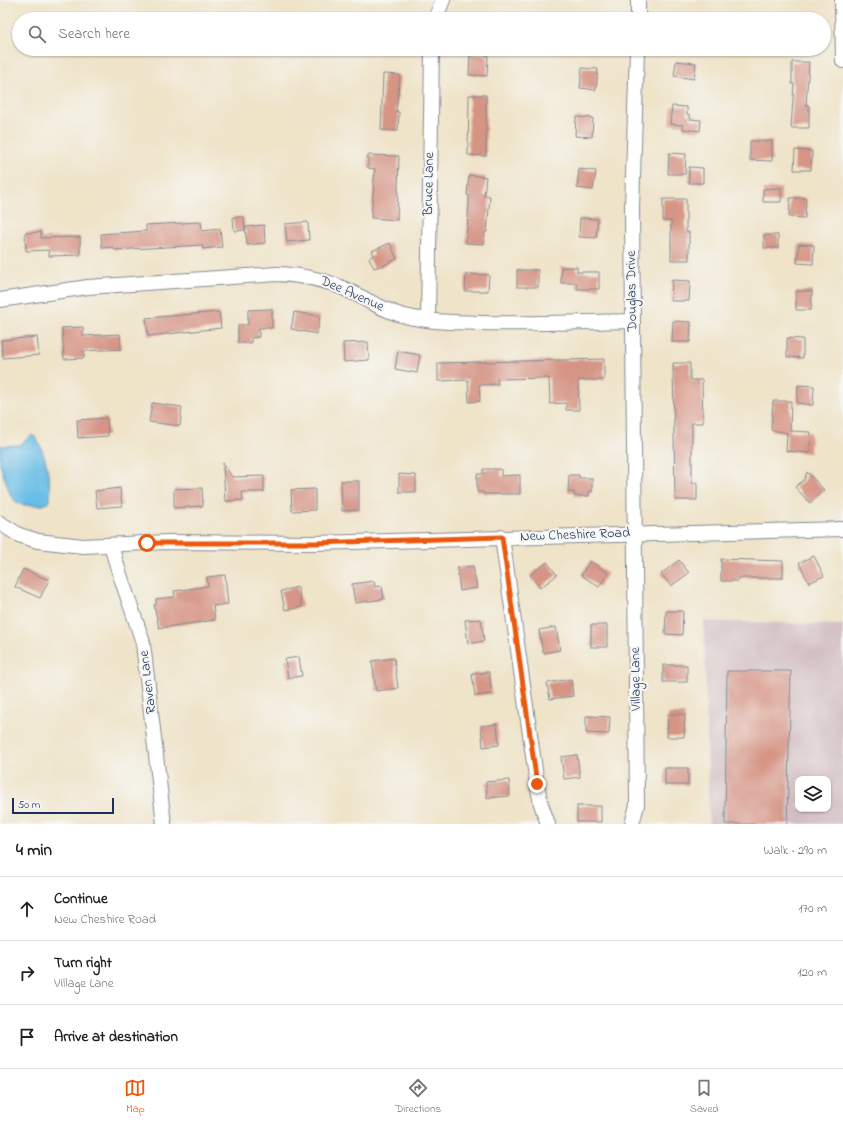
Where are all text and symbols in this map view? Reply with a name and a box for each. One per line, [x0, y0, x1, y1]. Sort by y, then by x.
search box [12, 12, 831, 56]
icon: search [26, 23, 48, 45]
text: Search here [58, 23, 130, 45]
street label: Bruce Lane [418, 151, 440, 217]
street label: Douglas Drive [621, 250, 644, 333]
street label: Dee Avenue [316, 270, 388, 318]
street label: New Cheshire Road [520, 523, 630, 547]
route start [138, 534, 156, 552]
street label: Village Lane [625, 646, 648, 712]
street label: Raven Lane [134, 648, 162, 715]
route end [528, 775, 546, 793]
map controls [795, 776, 831, 812]
button: layers [795, 776, 831, 812]
scale bar [12, 796, 114, 815]
text: 50 m [18, 797, 40, 813]
text: 4 min [16, 838, 52, 863]
text: Walk · 290 m [763, 841, 827, 860]
text: Continue [54, 888, 108, 910]
icon: ahead [16, 898, 38, 920]
text: 170 m [799, 899, 827, 918]
text: New Cheshire Road [54, 910, 156, 929]
text: Turn right [54, 952, 112, 974]
icon: right [16, 962, 38, 984]
text: 120 m [797, 963, 827, 982]
text: Village Lane [54, 974, 113, 993]
icon: arrive [16, 1026, 38, 1048]
text: Arrive at destination [54, 1026, 178, 1048]
tab: Map [124, 1077, 146, 1117]
tab: Directions [395, 1077, 441, 1117]
tab: Saved [690, 1077, 719, 1117]

